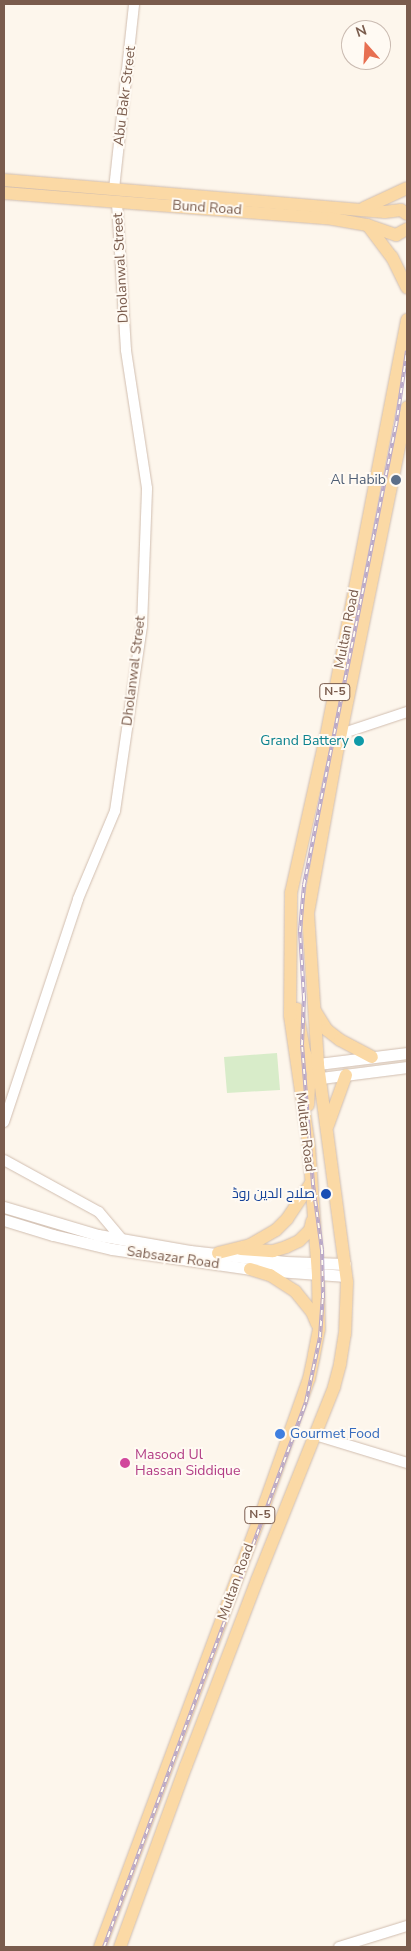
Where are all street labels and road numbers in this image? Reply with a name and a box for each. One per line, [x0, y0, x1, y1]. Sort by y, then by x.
street label: Abu Bakr Street [111, 45, 139, 147]
street label: Bund Road [172, 197, 242, 219]
street label: Dholanwal Street [110, 212, 132, 324]
street label: Multan Road [331, 588, 363, 670]
street label: Dholanwal Street [119, 615, 149, 727]
road number: N-5 [319, 682, 351, 702]
street label: Multan Road [292, 1091, 318, 1173]
street label: Sabsazar Road [126, 1243, 220, 1273]
road number: N-5 [244, 1506, 276, 1524]
street label: Multan Road [214, 1541, 258, 1623]

